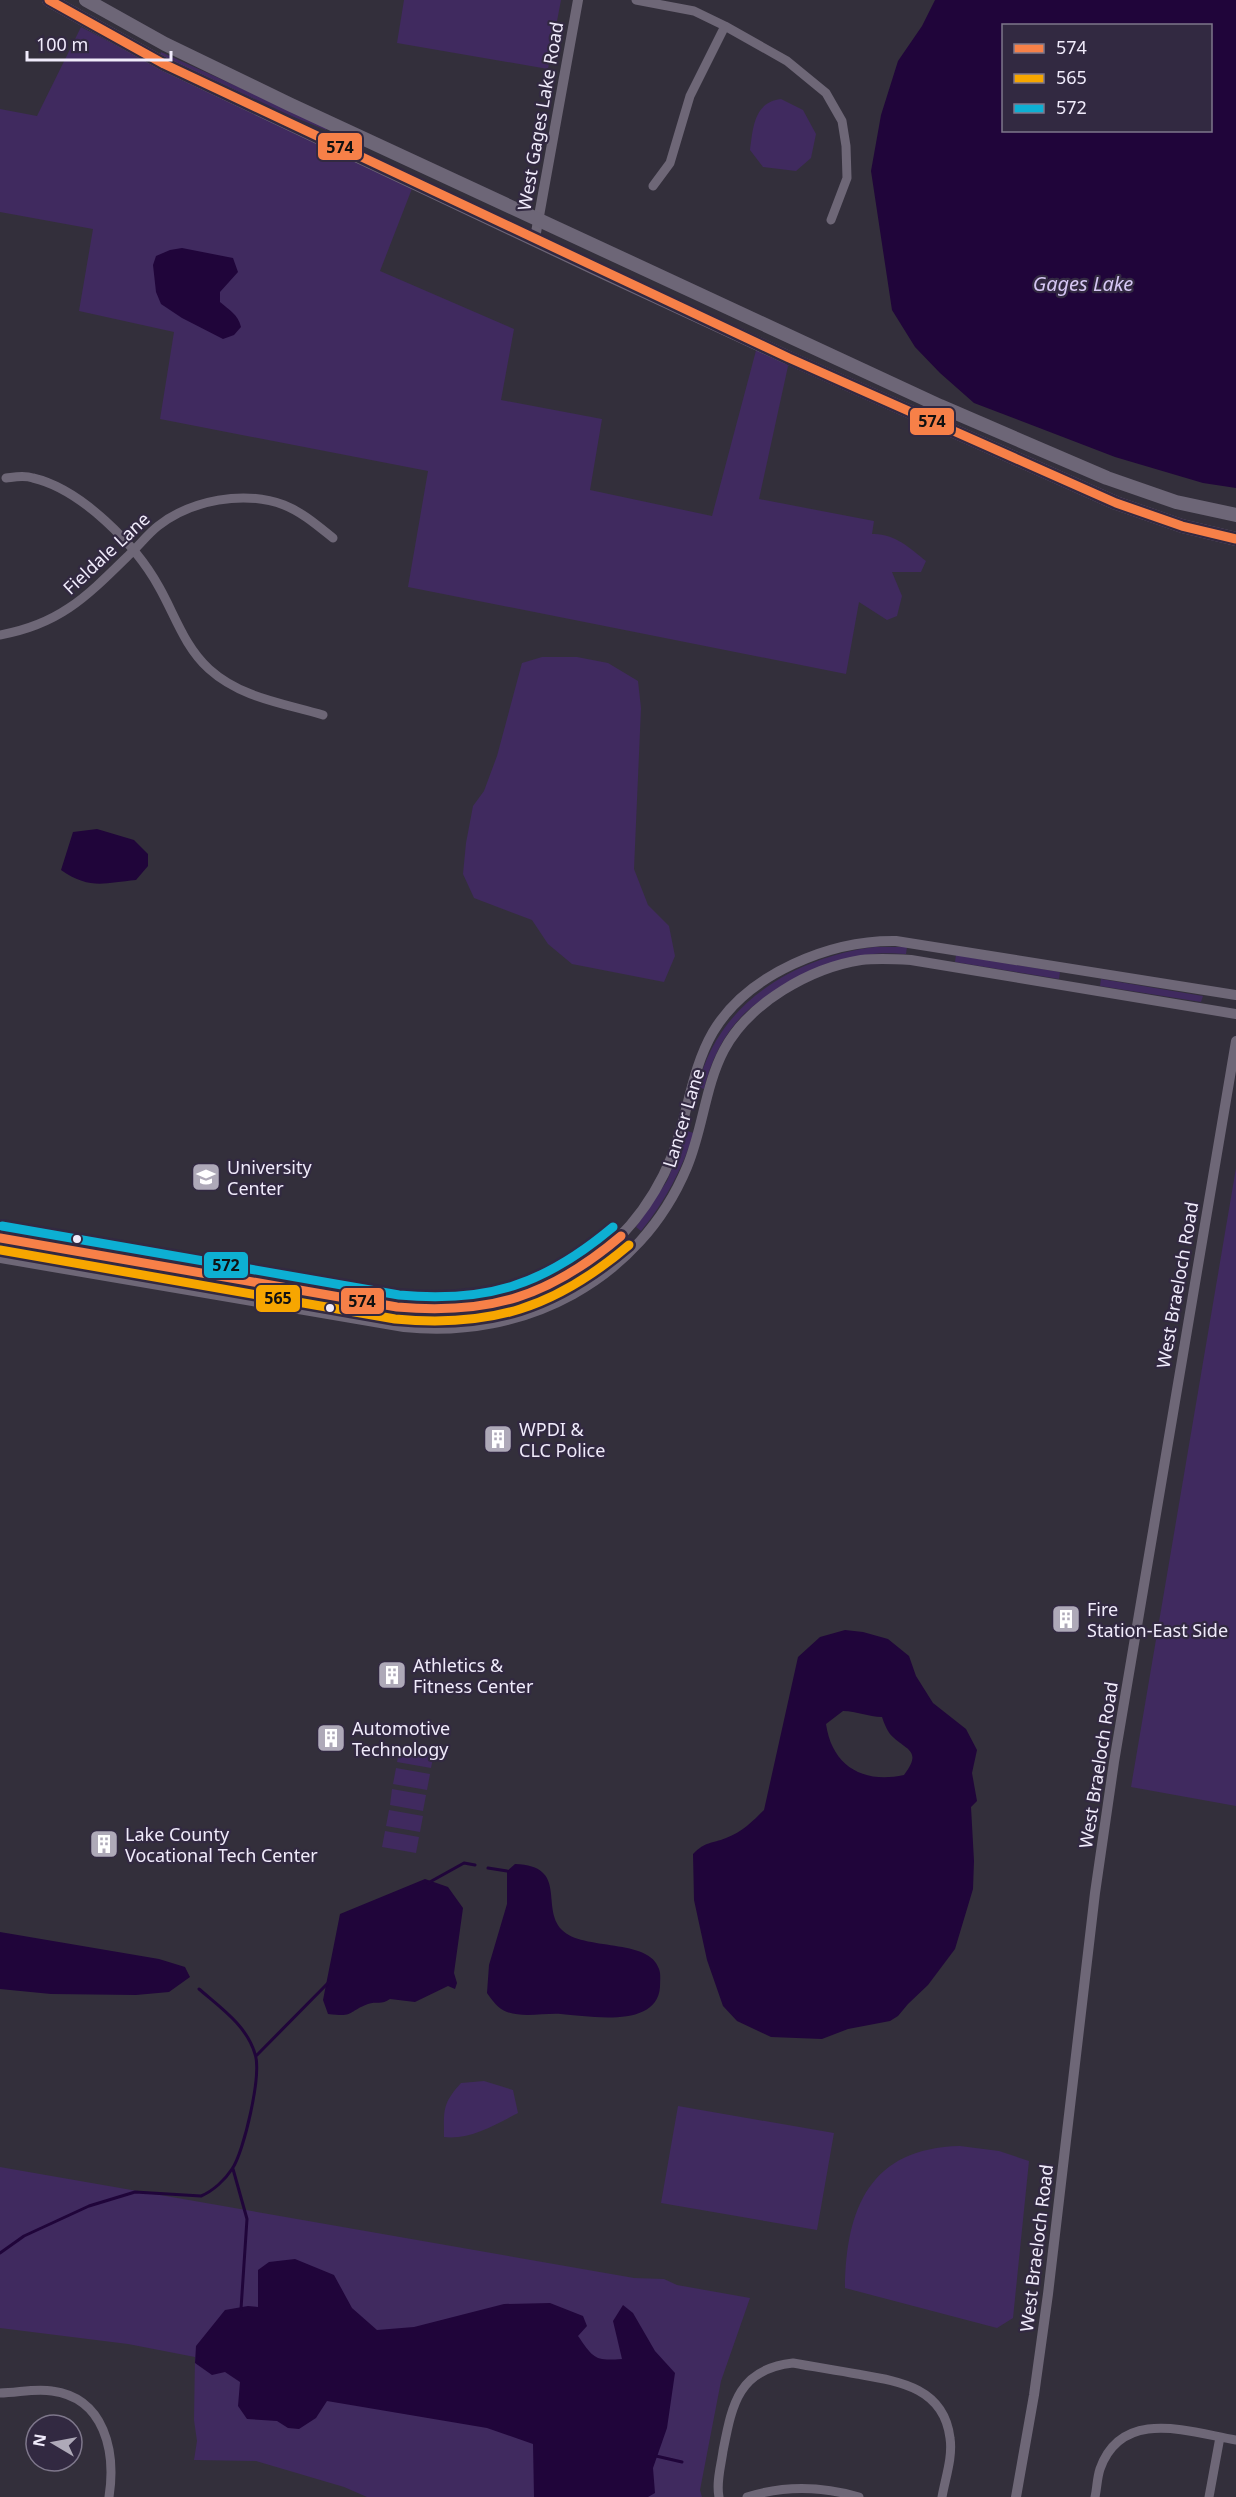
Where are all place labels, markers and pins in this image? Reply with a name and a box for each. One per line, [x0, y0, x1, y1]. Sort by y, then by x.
place label: University Center [227, 1155, 312, 1200]
school or university icon: University Center [190, 1161, 222, 1193]
unlabelled marker [71, 1233, 83, 1245]
unlabelled marker [324, 1302, 336, 1314]
place label: WPDI & CLC Police [519, 1417, 605, 1462]
building icon: WPDI & CLC Police [482, 1423, 514, 1455]
place label: Fire Station-East Side [1087, 1597, 1228, 1642]
building icon: Fire Station-East Side [1050, 1603, 1082, 1635]
place label: Athletics & Fitness Center [413, 1653, 534, 1698]
building icon: Athletics & Fitness Center [376, 1659, 408, 1691]
place label: Automotive Technology [352, 1716, 450, 1761]
building icon: Automotive Technology [315, 1722, 347, 1754]
place label: Lake County Vocational Tech Center [125, 1822, 318, 1867]
building icon: Lake County Vocational Tech Center [88, 1828, 120, 1860]

